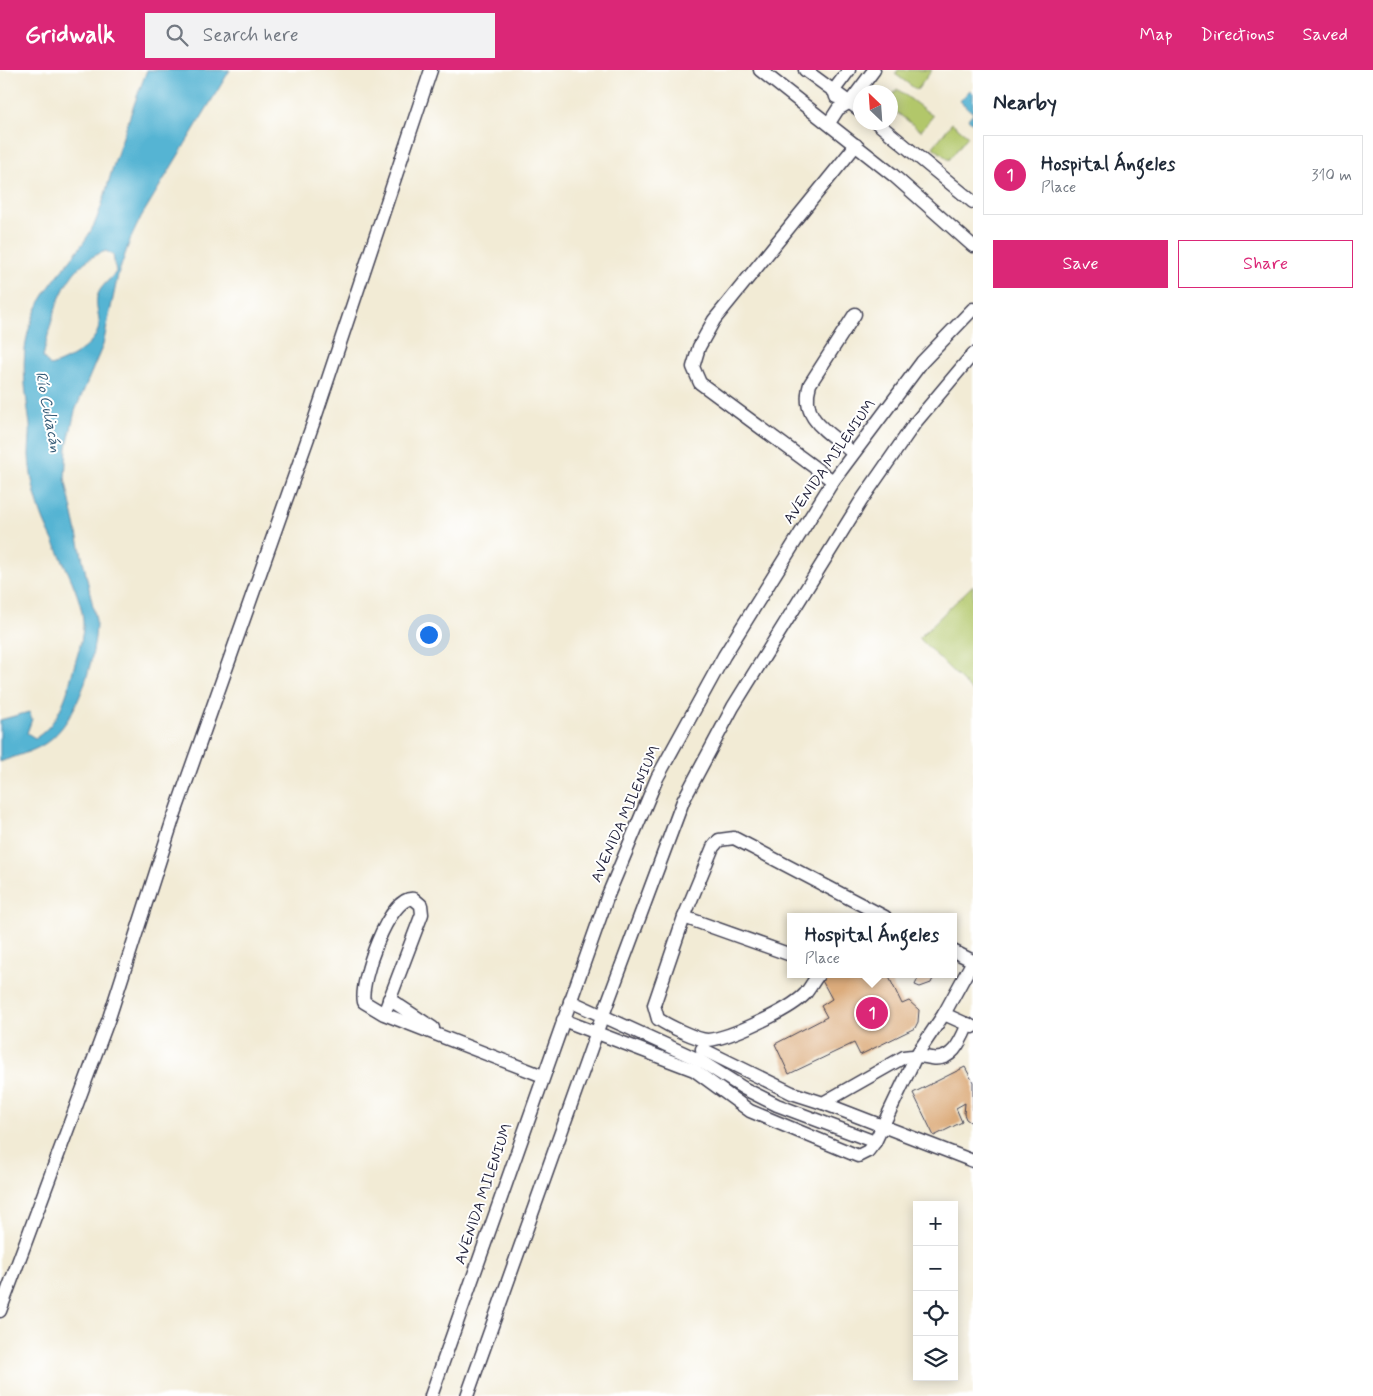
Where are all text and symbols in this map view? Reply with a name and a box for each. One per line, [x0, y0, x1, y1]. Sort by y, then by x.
search box [145, 13, 495, 58]
text: Gridwalk [25, 20, 115, 51]
icon: search [163, 21, 191, 49]
text: Search here [203, 23, 298, 48]
text: Map [1140, 23, 1173, 47]
text: Directions [1201, 23, 1275, 47]
text: Saved [1303, 23, 1348, 47]
north arrow [853, 85, 898, 130]
text: Nearby [993, 89, 1057, 117]
text: Hospital Ángeles [1041, 152, 1175, 177]
text: 1 [1006, 165, 1014, 186]
text: 310 m [1311, 165, 1352, 186]
text: Place [1041, 177, 1076, 198]
button: Save [993, 240, 1168, 288]
button: Share [1178, 240, 1353, 288]
water label: Río Culiacán [30, 370, 66, 454]
street label: AVENIDA MILENIUM [779, 396, 881, 528]
your location [416, 622, 442, 648]
street label: AVENIDA MILENIUM [587, 742, 665, 886]
popup [787, 913, 957, 978]
text: Hospital Ángeles [805, 923, 939, 948]
text: Place [805, 948, 840, 969]
pin: 1 [856, 994, 888, 1032]
street label: AVENIDA MILENIUM [450, 1121, 518, 1267]
map controls [913, 1201, 958, 1381]
button: + [913, 1201, 958, 1246]
button: − [913, 1246, 958, 1291]
button: locate [913, 1291, 958, 1336]
button: layers [913, 1336, 958, 1381]

